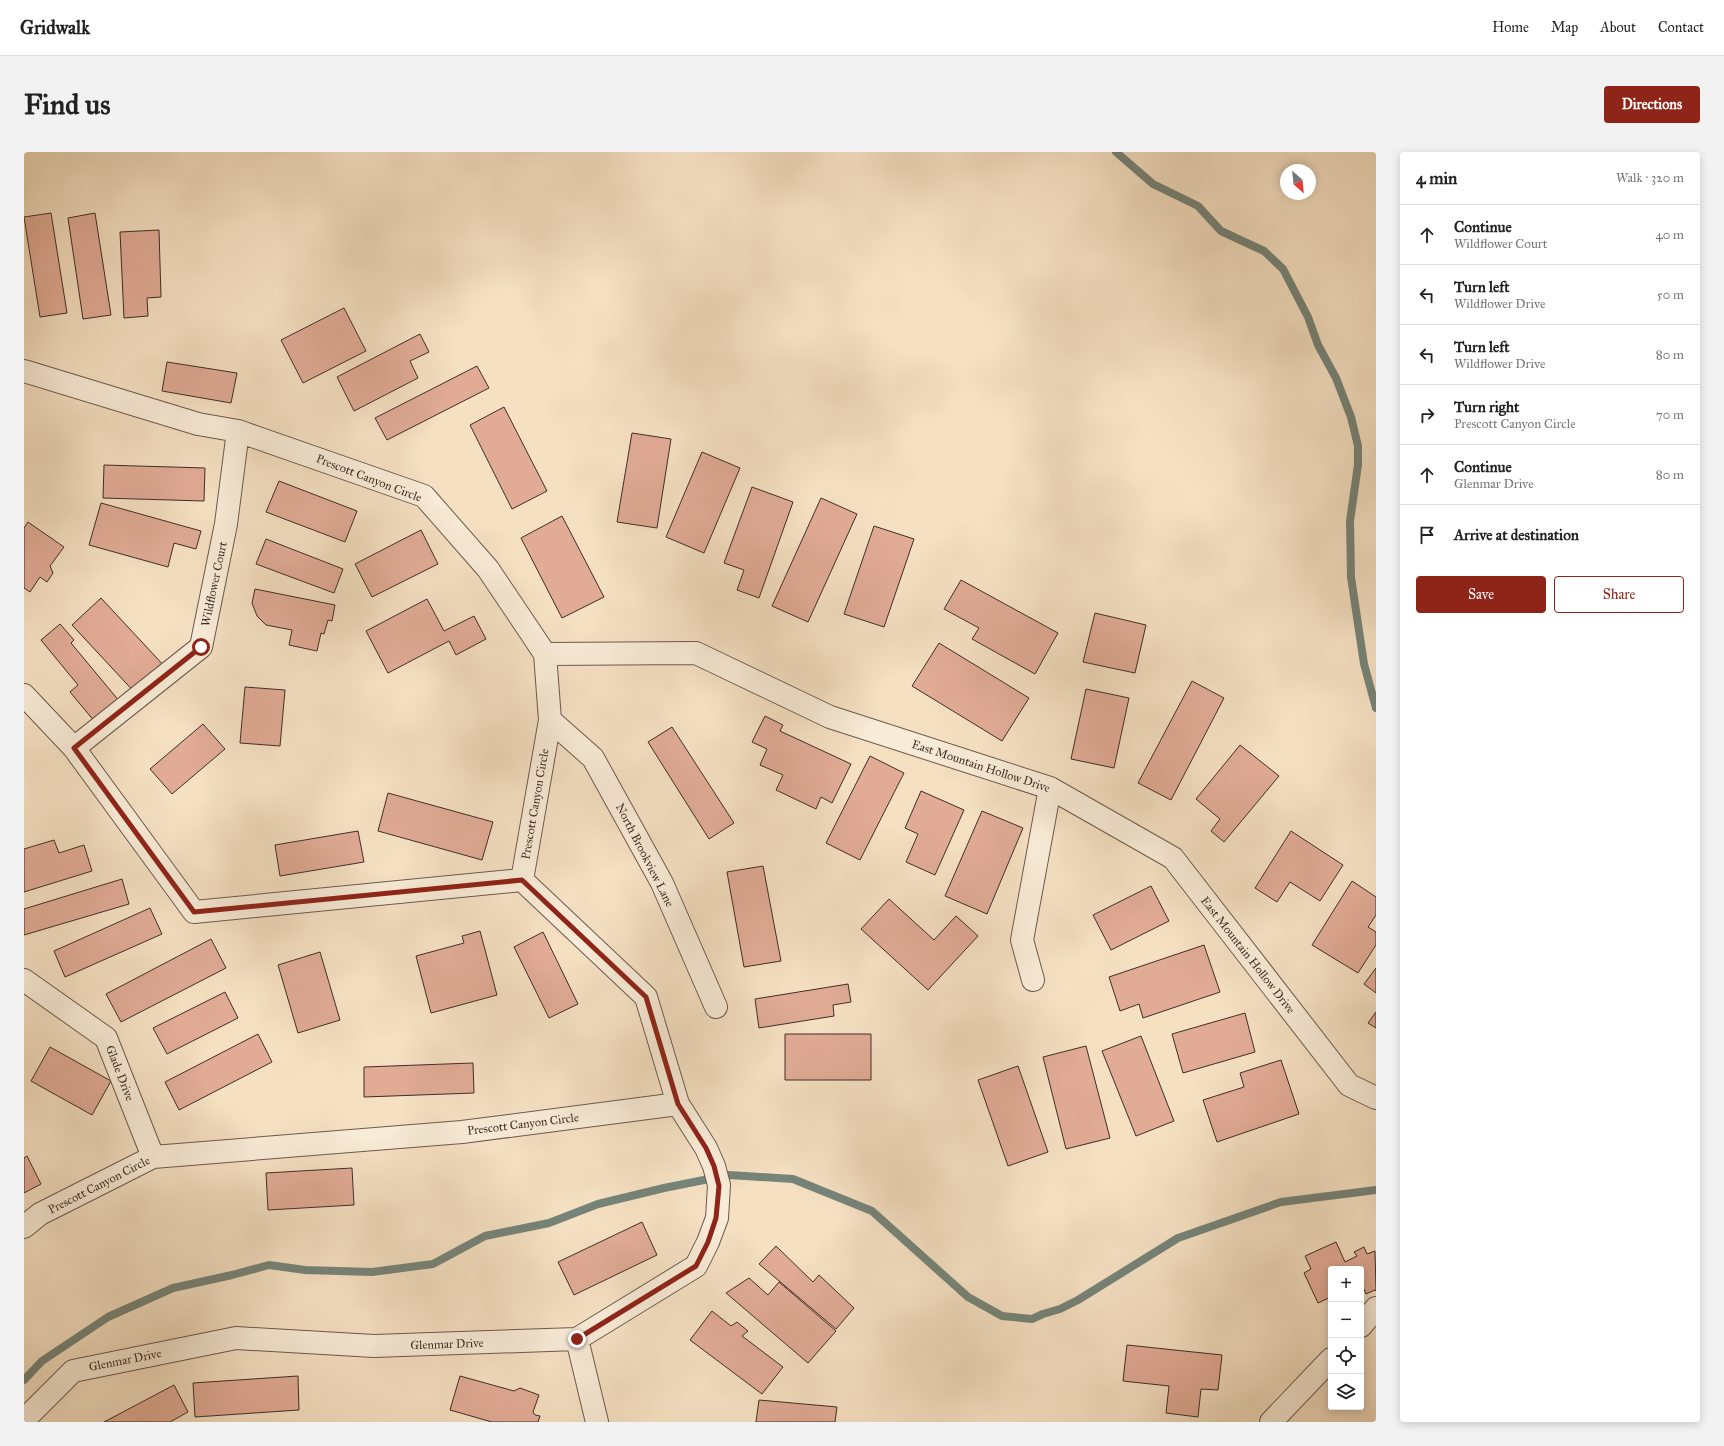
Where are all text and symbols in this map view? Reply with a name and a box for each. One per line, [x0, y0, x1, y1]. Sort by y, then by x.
text: Gridwalk [20, 16, 90, 39]
text: Home [1492, 19, 1529, 36]
text: Map [1551, 19, 1578, 36]
text: About [1600, 19, 1636, 36]
text: Contact [1658, 19, 1704, 36]
button: Directions [1604, 86, 1700, 123]
text: Find us [24, 87, 110, 122]
north arrow [1280, 164, 1316, 200]
text: 4 min [1416, 168, 1457, 189]
text: Walk · 320 m [1616, 170, 1684, 186]
text: Continue [1454, 218, 1512, 236]
icon: ahead [1416, 224, 1438, 246]
text: 40 m [1655, 227, 1684, 243]
text: Wildflower Court [1454, 236, 1547, 252]
text: Turn left [1454, 278, 1510, 296]
icon: left [1416, 284, 1438, 306]
text: 50 m [1657, 287, 1684, 303]
text: Wildflower Drive [1454, 296, 1545, 312]
text: Turn left [1454, 338, 1510, 356]
icon: left [1416, 344, 1438, 366]
text: 80 m [1656, 347, 1684, 363]
text: Wildflower Drive [1454, 356, 1545, 372]
text: Turn right [1454, 398, 1519, 416]
icon: right [1416, 404, 1438, 426]
text: 70 m [1656, 407, 1684, 423]
text: Prescott Canyon Circle [1454, 416, 1576, 432]
street label: Prescott Canyon Circle [314, 451, 424, 505]
text: Continue [1454, 458, 1512, 476]
icon: ahead [1416, 464, 1438, 486]
text: 80 m [1656, 467, 1684, 483]
text: Glenmar Drive [1454, 476, 1534, 492]
icon: arrive [1416, 524, 1438, 546]
text: Arrive at destination [1454, 526, 1579, 544]
street label: Wildflower Court [198, 540, 230, 628]
button: Save [1416, 576, 1546, 613]
button: Share [1554, 576, 1684, 613]
route start [192, 638, 210, 656]
street label: East Mountain Hollow Drive [910, 737, 1052, 795]
street label: Prescott Canyon Circle [518, 747, 552, 861]
street label: North Brookview Lane [613, 801, 677, 909]
street label: East Mountain Hollow Drive [1198, 894, 1298, 1016]
street label: Glade Drive [103, 1043, 137, 1103]
street label: Prescott Canyon Circle [466, 1110, 580, 1138]
street label: Prescott Canyon Circle [46, 1153, 152, 1217]
map controls [1328, 1266, 1364, 1410]
button: + [1328, 1266, 1364, 1302]
button: − [1328, 1302, 1364, 1338]
route end [568, 1330, 586, 1348]
street label: Glenmar Drive [410, 1336, 484, 1352]
button: locate [1328, 1338, 1364, 1374]
street label: Glenmar Drive [88, 1346, 162, 1374]
button: layers [1328, 1374, 1364, 1410]

